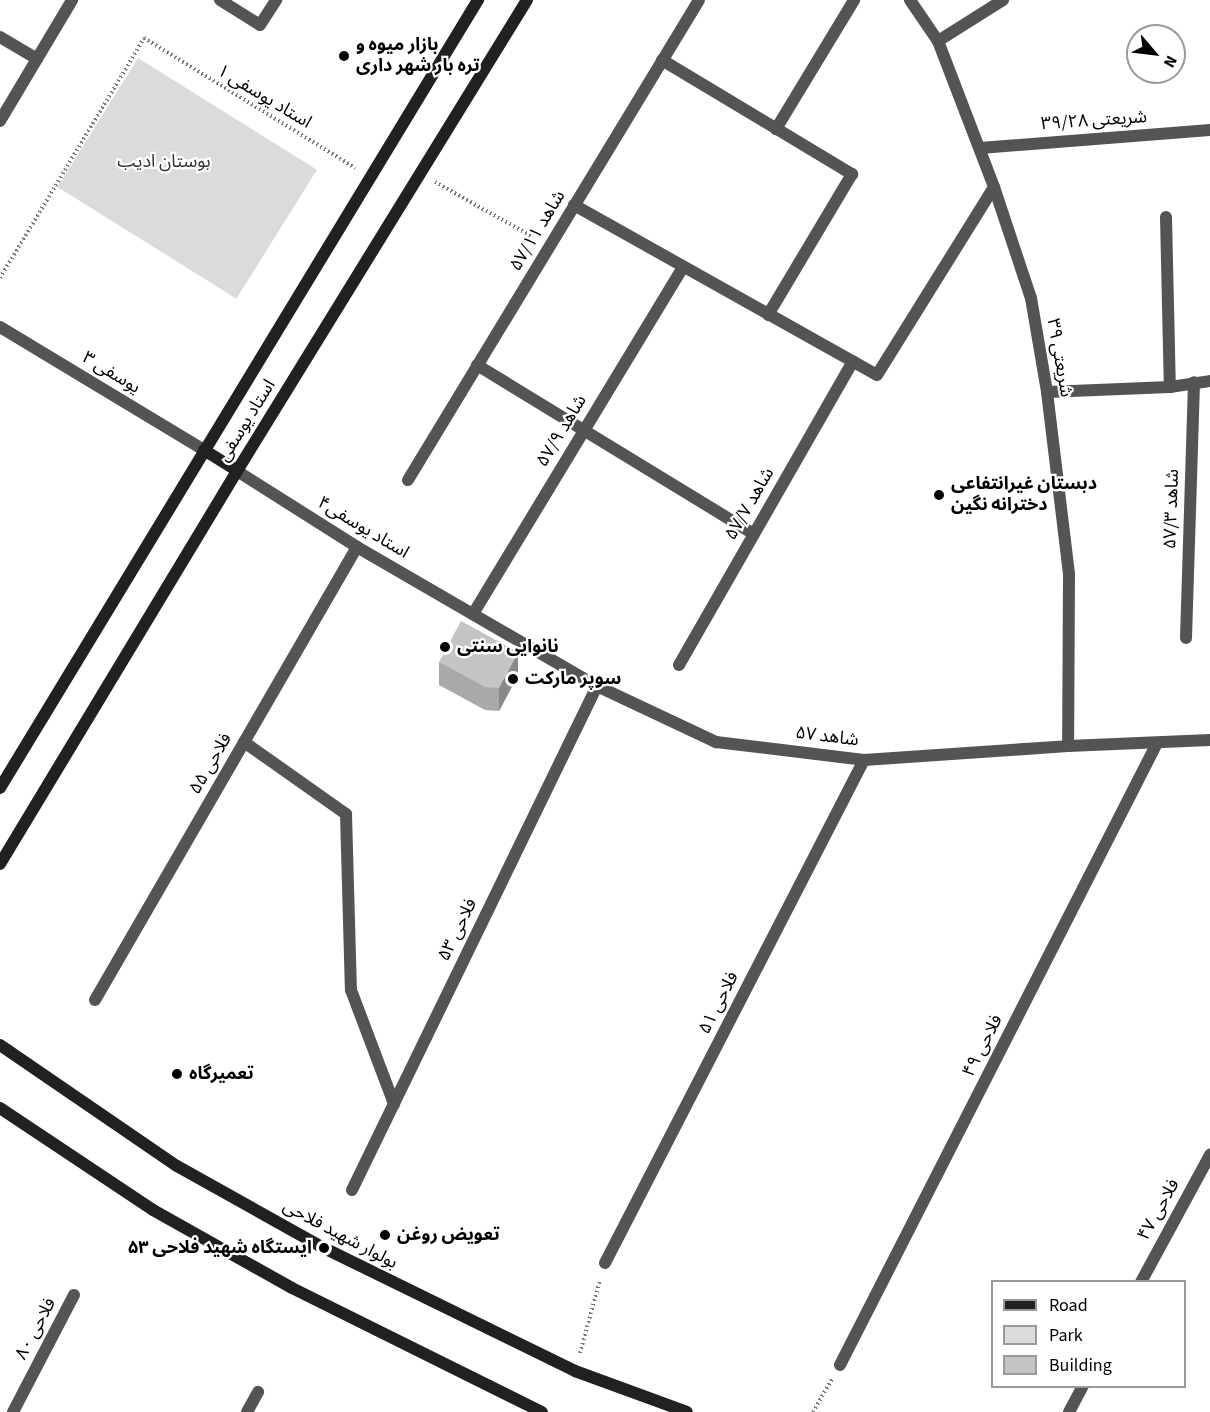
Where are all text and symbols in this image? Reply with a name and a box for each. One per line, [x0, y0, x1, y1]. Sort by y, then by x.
north arrow [1126, 24, 1186, 84]
place label: بازار میوه و تره بار شهر داری [356, 35, 480, 78]
marker: بازار میوه و تره بار شهر داری [337, 49, 351, 63]
text: N [1158, 52, 1182, 71]
street label: استاد یوسفی ۱ [213, 60, 315, 134]
street label: شریعتی ۳۹/۲۸ [1040, 107, 1148, 135]
park label: بوستان ادیب [117, 151, 211, 173]
street label: شاهد ۵۷/۱۱ [505, 187, 571, 275]
street label: شریعتی ۳۹ [1041, 317, 1077, 399]
street label: یوسفی ۳ [78, 347, 144, 399]
street label: استاد یوسفی [213, 376, 281, 466]
street label: شاهد ۵۷/۹ [532, 391, 592, 471]
street label: شاهد ۵۷/۷ [721, 464, 779, 544]
street label: شاهد ۵۷/۳ [1160, 469, 1184, 549]
place label: دبستان غیرانتفاعی دخترانه نگین [951, 474, 1097, 516]
marker: دبستان غیرانتفاعی دخترانه نگین [932, 488, 946, 502]
street label: استاد یوسفی۴ [313, 492, 413, 564]
place label: نانوایی سنتی [457, 636, 559, 658]
marker: نانوایی سنتی [438, 640, 452, 654]
place label: سوپر مارکت [525, 668, 621, 690]
marker: سوپر مارکت [506, 672, 520, 686]
street label: شاهد ۵۷ [794, 722, 860, 752]
street label: فلاحی ۵۵ [185, 730, 237, 798]
street label: فلاحی ۵۳ [434, 895, 482, 965]
street label: فلاحی ۵۱ [694, 968, 744, 1038]
street label: فلاحی ۴۹ [958, 1011, 1008, 1081]
place label: تعمیرگاه [189, 1063, 254, 1085]
marker: تعمیرگاه [170, 1067, 184, 1081]
street label: فلاحی ۴۷ [1133, 1176, 1185, 1244]
street label: بولوار شهید فلاحی [279, 1196, 401, 1274]
place label: تعویض روغن [397, 1224, 500, 1246]
marker: تعویض روغن [378, 1228, 392, 1242]
place label: ایستگاه شهید فلاحی ۵۳ [128, 1237, 312, 1259]
marker: ایستگاه شهید فلاحی ۵۳ [317, 1241, 331, 1255]
legend [991, 1280, 1186, 1388]
text: Road [1049, 1293, 1088, 1318]
street label: فلاحی ۸۰ [11, 1294, 61, 1364]
text: Park [1049, 1323, 1083, 1348]
text: Building [1049, 1353, 1112, 1378]

